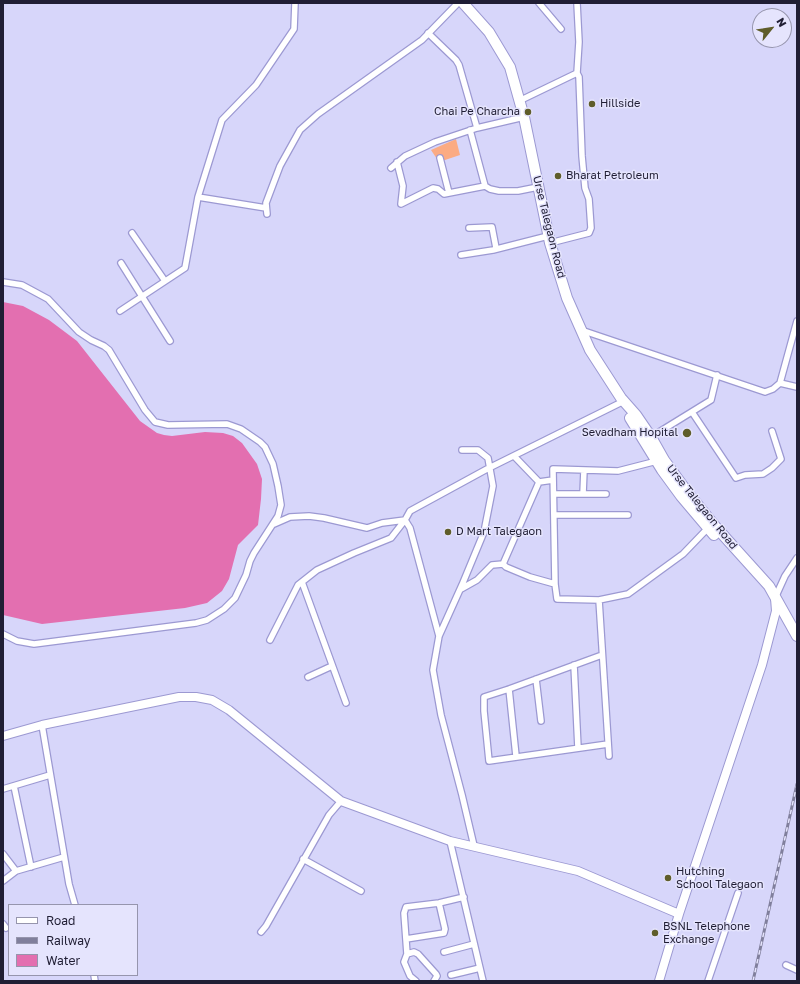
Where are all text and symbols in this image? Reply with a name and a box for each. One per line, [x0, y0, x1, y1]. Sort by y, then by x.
north arrow [752, 8, 792, 48]
text: N [774, 15, 790, 29]
place label: Hillside [600, 97, 640, 111]
marker: Hillside [587, 99, 597, 109]
place label: Chai Pe Charcha [434, 105, 520, 119]
marker: Chai Pe Charcha [523, 107, 533, 117]
place label: Bharat Petroleum [566, 169, 659, 183]
marker: Bharat Petroleum [553, 171, 563, 181]
street label: Urse Talegaon Road [530, 174, 568, 280]
place label: Sevadham Hopital [582, 426, 678, 440]
marker: Sevadham Hopital [681, 427, 693, 439]
street label: Urse Talegaon Road [664, 462, 740, 552]
place label: D Mart Talegaon [456, 525, 542, 539]
marker: D Mart Talegaon [443, 527, 453, 537]
place label: Hutching School Talegaon [676, 865, 763, 891]
marker: Hutching School Talegaon [663, 873, 673, 883]
legend [8, 904, 138, 976]
text: Road [46, 913, 75, 928]
place label: BSNL Telephone Exchange [663, 920, 750, 946]
marker: BSNL Telephone Exchange [650, 928, 660, 938]
text: Railway [46, 933, 91, 948]
text: Water [46, 953, 80, 968]

